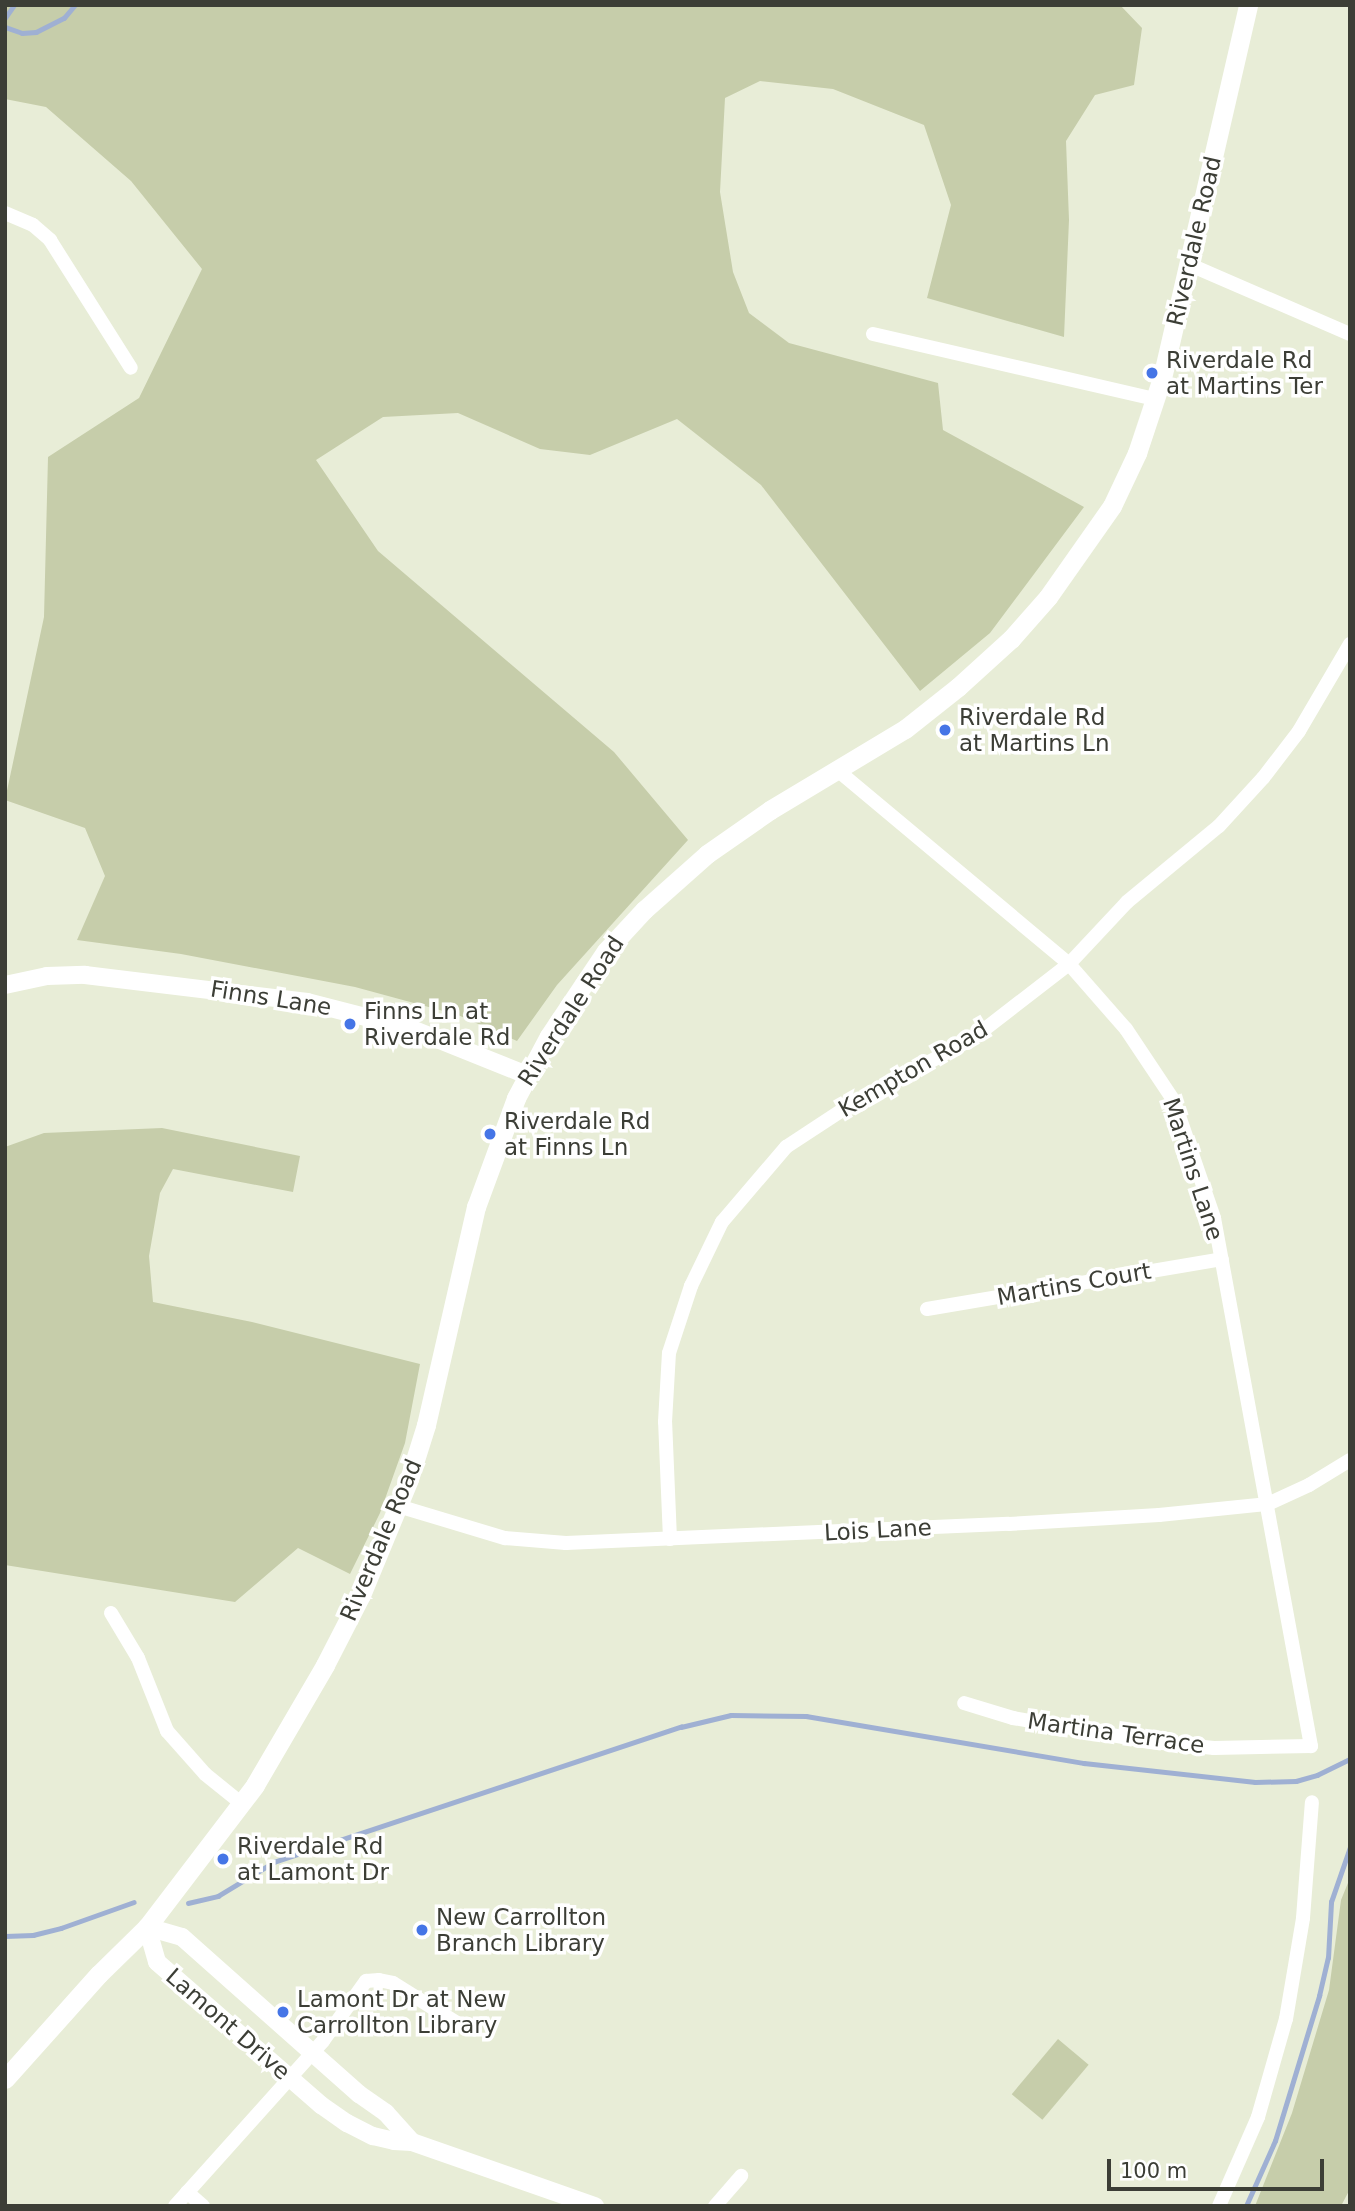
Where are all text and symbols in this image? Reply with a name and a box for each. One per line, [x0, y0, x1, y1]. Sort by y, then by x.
street label: Riverdale Road [1161, 153, 1227, 329]
place label: Riverdale Rd at Martins Ter [1166, 346, 1323, 400]
marker: Riverdale Rd at Martins Ter [1144, 365, 1160, 381]
place label: Riverdale Rd at Martins Ln [959, 703, 1109, 757]
marker: Riverdale Rd at Martins Ln [937, 722, 953, 738]
street label: Riverdale Road [512, 931, 630, 1091]
street label: Finns Lane [209, 975, 333, 1021]
place label: Finns Ln at Riverdale Rd [364, 997, 510, 1051]
street label: Kempton Road [833, 1015, 993, 1123]
marker: Finns Ln at Riverdale Rd [342, 1016, 358, 1032]
street label: Martins Lane [1157, 1094, 1229, 1244]
place label: Riverdale Rd at Finns Ln [504, 1107, 650, 1161]
marker: Riverdale Rd at Finns Ln [482, 1126, 498, 1142]
street label: Martins Court [995, 1257, 1153, 1311]
street label: Riverdale Road [334, 1455, 428, 1625]
street label: Lois Lane [823, 1513, 933, 1547]
street label: Martina Terrace [1026, 1707, 1206, 1759]
place label: Riverdale Rd at Lamont Dr [237, 1832, 389, 1886]
marker: Riverdale Rd at Lamont Dr [215, 1851, 231, 1867]
place label: New Carrollton Branch Library [436, 1903, 606, 1957]
marker: New Carrollton Branch Library [414, 1922, 430, 1938]
street label: Lamont Drive [160, 1963, 296, 2085]
place label: Lamont Dr at New Carrollton Library [297, 1985, 506, 2039]
marker: Lamont Dr at New Carrollton Library [275, 2004, 291, 2020]
scale bar [1110, 2144, 1327, 2188]
text: 100 m [1120, 2159, 1187, 2183]

